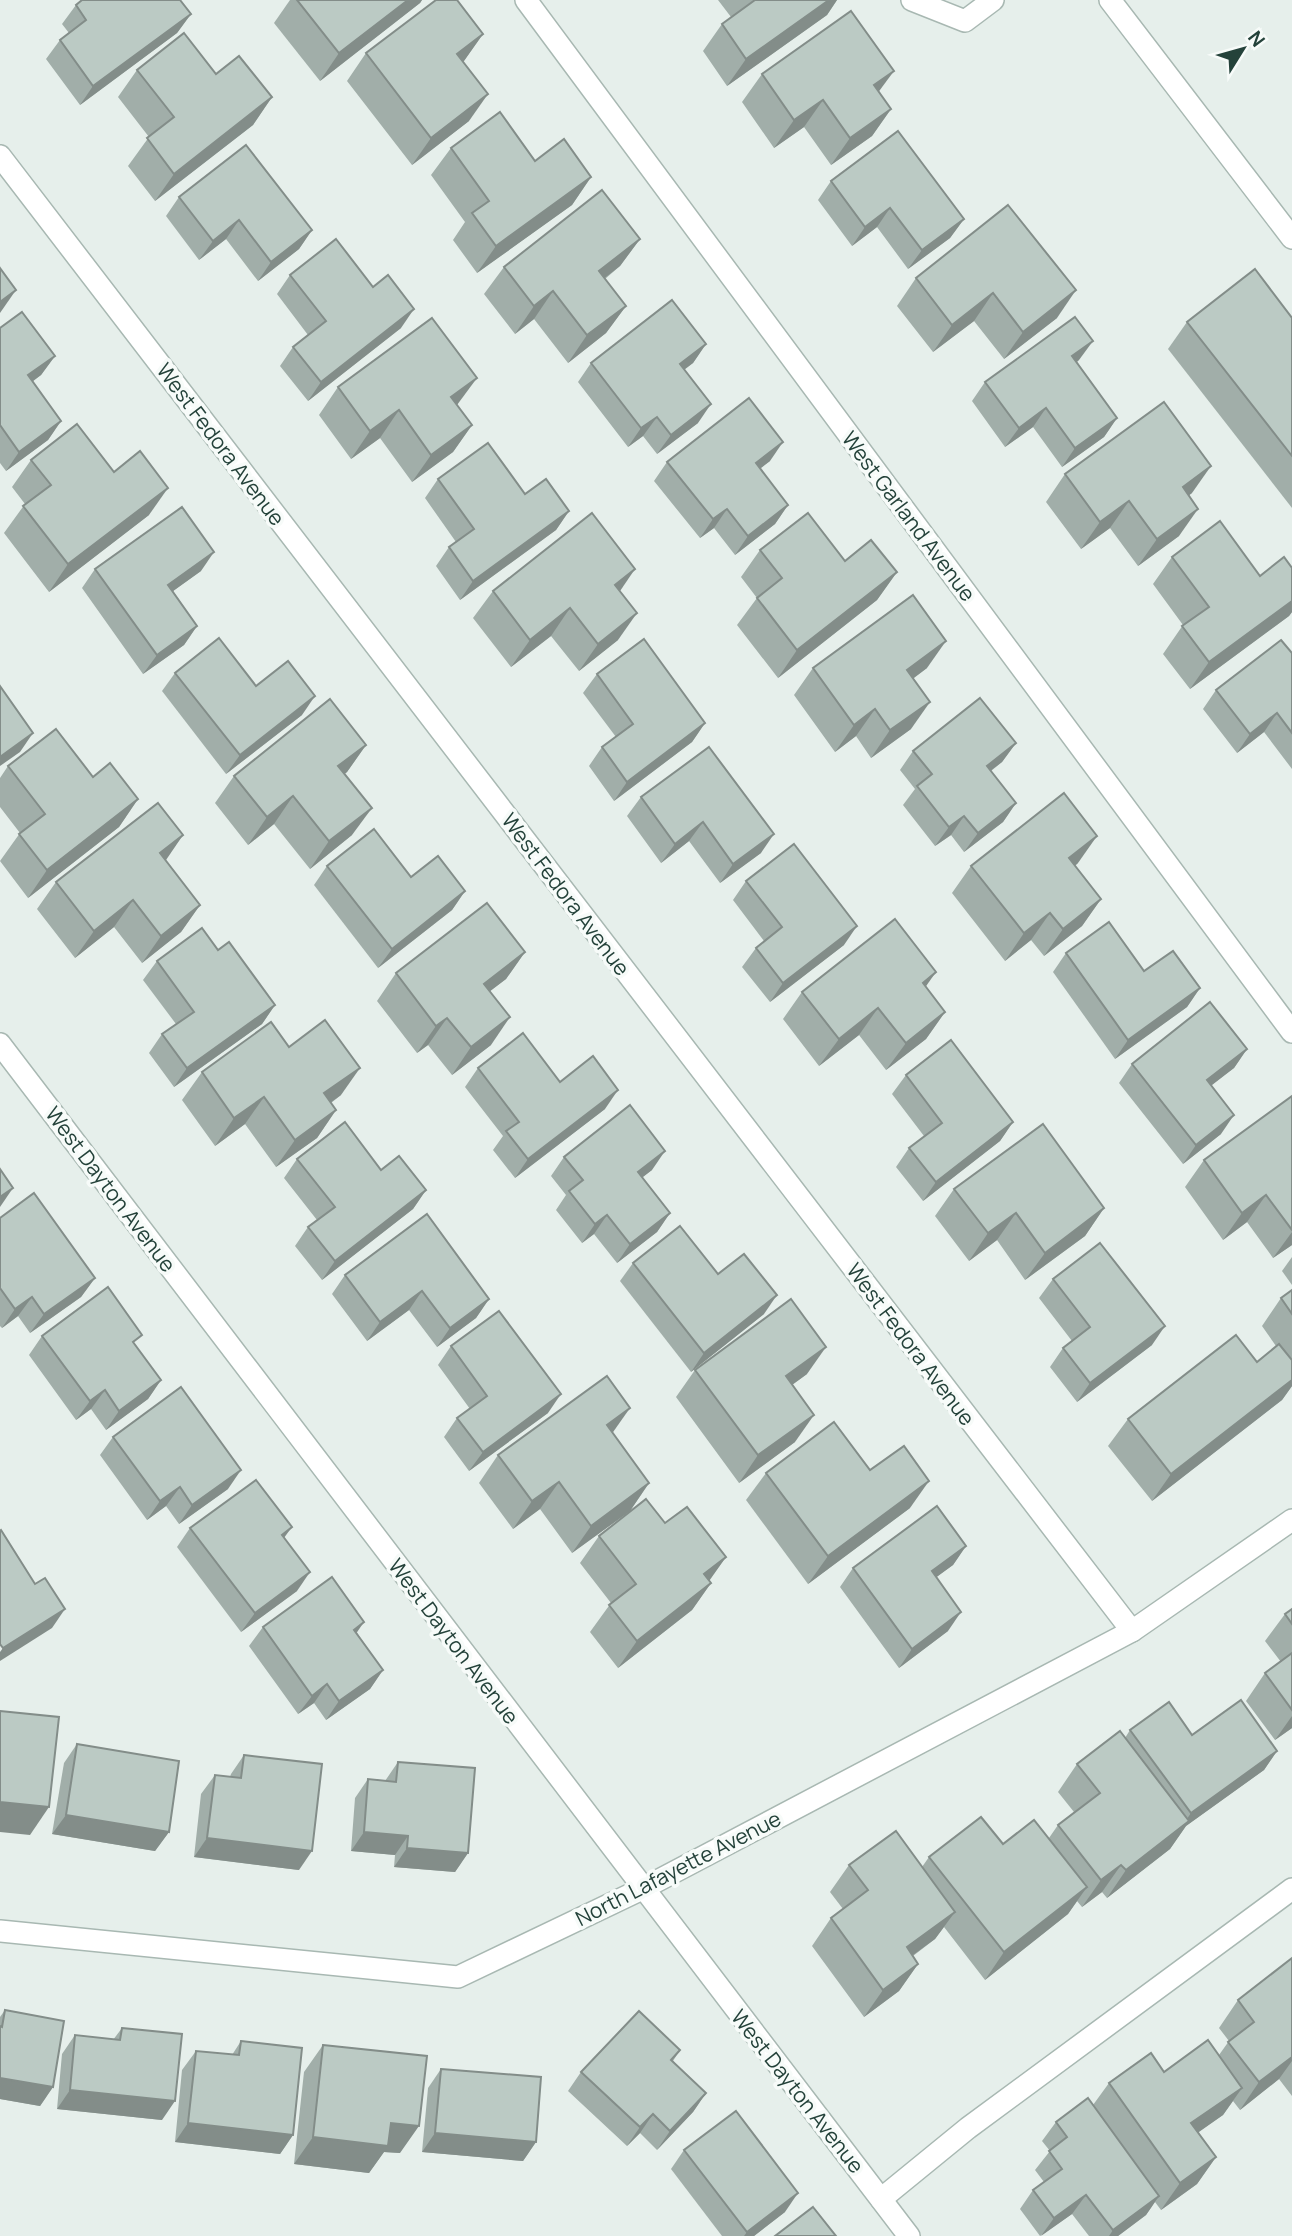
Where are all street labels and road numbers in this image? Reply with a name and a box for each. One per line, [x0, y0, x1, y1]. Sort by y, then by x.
street label: West Fedora Avenue [151, 357, 291, 531]
street label: West Garland Avenue [836, 425, 982, 607]
street label: West Fedora Avenue [496, 807, 636, 981]
street label: West Dayton Avenue [40, 1101, 182, 1277]
street label: West Fedora Avenue [841, 1257, 981, 1431]
street label: West Dayton Avenue [383, 1553, 525, 1729]
street label: North Lafayette Avenue [571, 1804, 785, 1932]
street label: West Dayton Avenue [725, 2003, 871, 2179]

